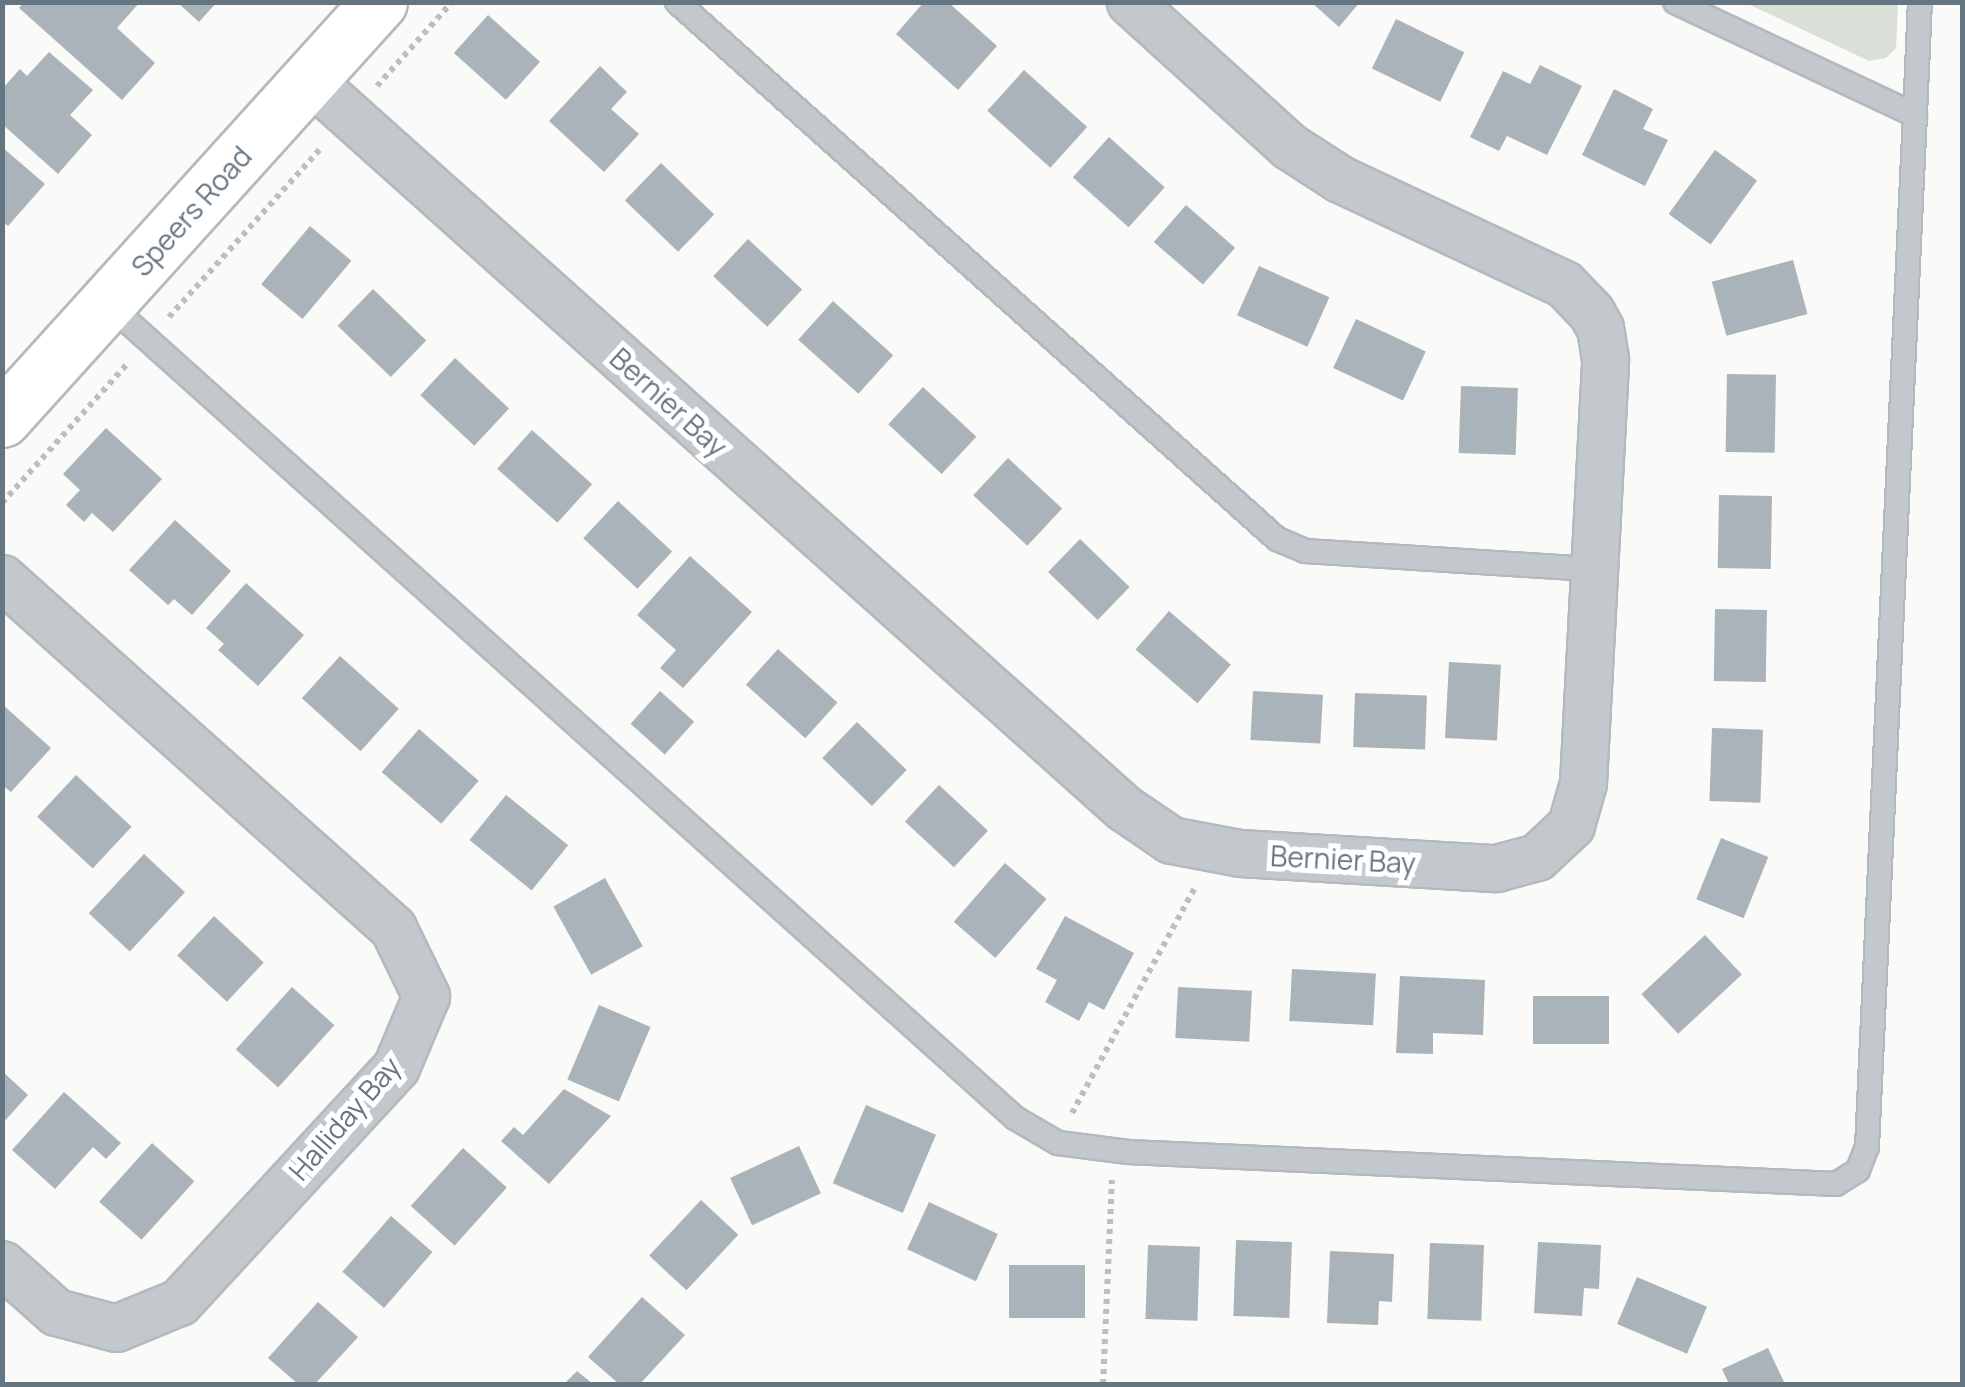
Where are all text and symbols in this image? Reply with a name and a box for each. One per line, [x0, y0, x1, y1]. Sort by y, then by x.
street label: Speers Road [124, 139, 258, 283]
street label: Bernier Bay [604, 341, 734, 463]
street label: Bernier Bay [1269, 838, 1417, 880]
street label: Halliday Bay [281, 1049, 407, 1187]

